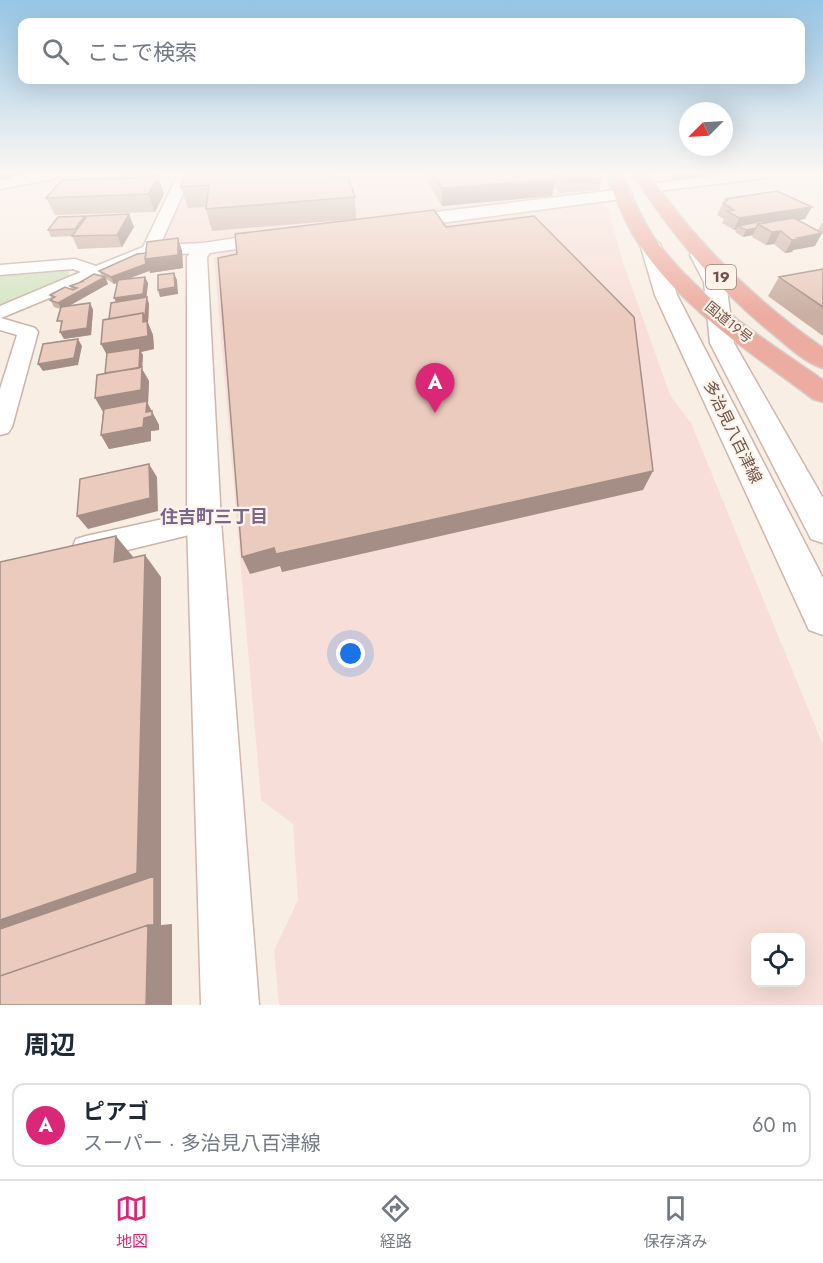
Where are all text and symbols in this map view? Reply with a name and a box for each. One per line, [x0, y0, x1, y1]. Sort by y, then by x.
search box [18, 18, 805, 84]
icon: search [39, 35, 72, 68]
text: ここで検索 [87, 36, 197, 68]
north arrow [679, 102, 733, 156]
road number: 19 [706, 265, 736, 289]
street label: 国道19号 [701, 296, 757, 348]
pin: A [416, 364, 454, 413]
street label: 多治見八百津線 [698, 377, 768, 487]
district label: 住吉町三丁目 [160, 504, 268, 530]
your location [336, 639, 365, 668]
map controls [751, 933, 805, 987]
button: locate [751, 933, 805, 987]
text: 周辺 [24, 1026, 76, 1064]
text: ピアゴ [83, 1095, 149, 1127]
text: A [38, 1111, 53, 1140]
text: 60 m [752, 1111, 797, 1140]
text: スーパー · 多治見八百津線 [83, 1129, 321, 1158]
tab: 地図 [115, 1192, 148, 1253]
tab: 経路 [379, 1192, 412, 1253]
tab: 保存済み [643, 1192, 707, 1253]

